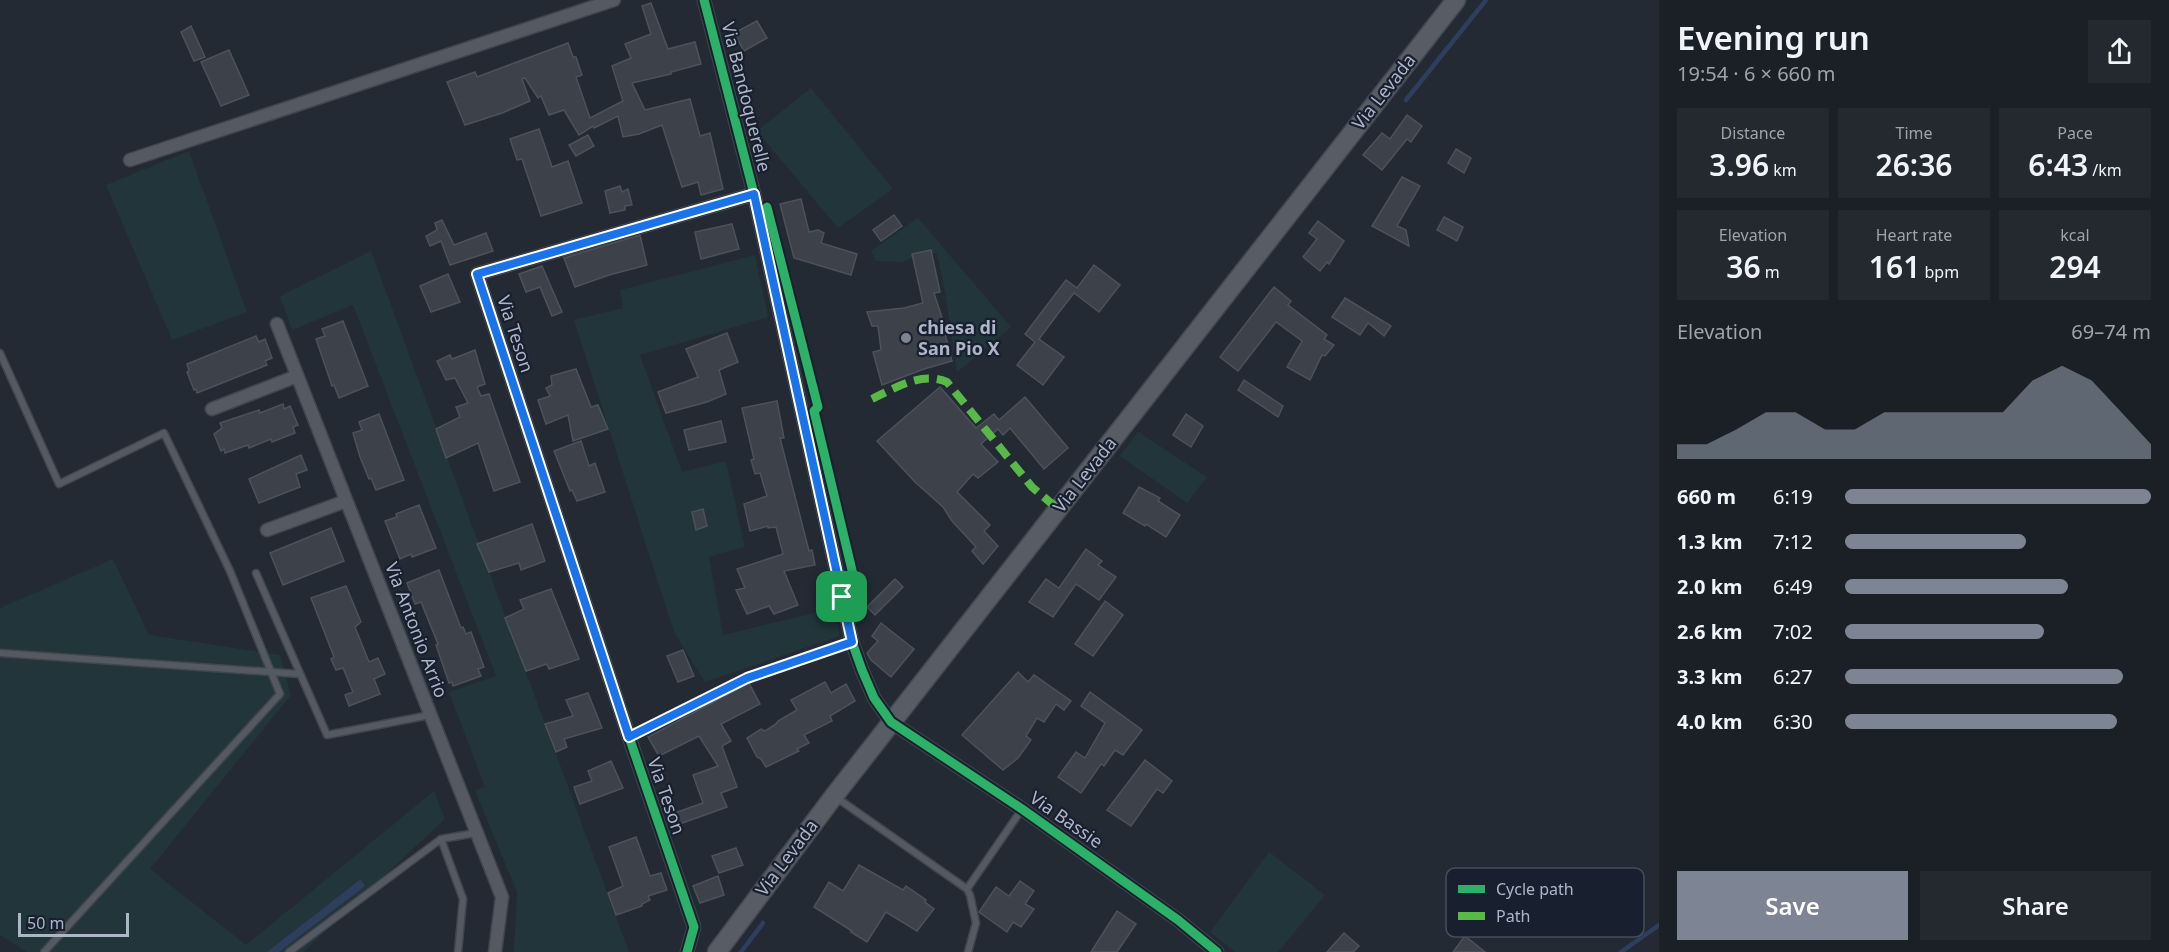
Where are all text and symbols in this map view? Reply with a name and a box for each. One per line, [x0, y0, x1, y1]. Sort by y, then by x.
text: Evening run [1677, 15, 1870, 60]
street label: Via Bandoquerelle [717, 19, 777, 174]
button: share [2088, 20, 2151, 83]
street label: Via Levada [1346, 49, 1420, 134]
text: 19:54 · 6 × 660 m [1677, 60, 1835, 87]
text: Distance [1721, 122, 1785, 144]
text: Time [1895, 122, 1933, 144]
text: Pace [2057, 122, 2093, 144]
text: 3.96 [1709, 144, 1769, 185]
text: 26:36 [1876, 144, 1952, 185]
text: 6:43 [2028, 144, 2088, 185]
text: km [1769, 159, 1797, 181]
text: /km [2088, 159, 2122, 181]
text: Elevation [1719, 224, 1787, 246]
text: Heart rate [1876, 224, 1952, 246]
text: kcal [2060, 224, 2090, 246]
text: 36 [1726, 246, 1761, 287]
text: 161 [1869, 246, 1920, 287]
text: 294 [2049, 246, 2101, 287]
text: m [1761, 261, 1780, 283]
text: bpm [1920, 261, 1959, 283]
street label: Via Teson [492, 292, 540, 375]
place label: chiesa di San Pio X [918, 315, 1000, 360]
text: Elevation [1677, 318, 1762, 345]
text: 69–74 m [2071, 318, 2151, 345]
marker: chiesa di San Pio X [899, 331, 913, 345]
street label: Via Levada [1047, 432, 1121, 517]
text: 660 m [1677, 483, 1736, 510]
text: 6:19 [1773, 483, 1813, 510]
text: 1.3 km [1677, 528, 1743, 555]
text: 7:12 [1773, 528, 1813, 555]
street label: Via Antonio Arrio [380, 558, 454, 701]
pin [816, 571, 867, 622]
text: 2.0 km [1677, 573, 1743, 600]
text: 6:49 [1773, 573, 1813, 600]
icon: arrive [825, 580, 858, 613]
text: 2.6 km [1677, 618, 1743, 645]
text: 7:02 [1773, 618, 1813, 645]
text: 3.3 km [1677, 663, 1743, 690]
text: 6:27 [1773, 663, 1813, 690]
text: 4.0 km [1677, 708, 1743, 735]
text: 6:30 [1773, 708, 1813, 735]
street label: Via Teson [643, 754, 691, 837]
street label: Via Bassie [1025, 785, 1108, 853]
street label: Via Levada [750, 814, 823, 901]
legend [1446, 868, 1644, 937]
button: Save [1677, 871, 1908, 940]
button: Share [1920, 871, 2151, 940]
text: Cycle path [1496, 878, 1574, 900]
text: Path [1496, 905, 1530, 927]
scale bar [18, 910, 129, 938]
text: 50 m [27, 912, 64, 934]

